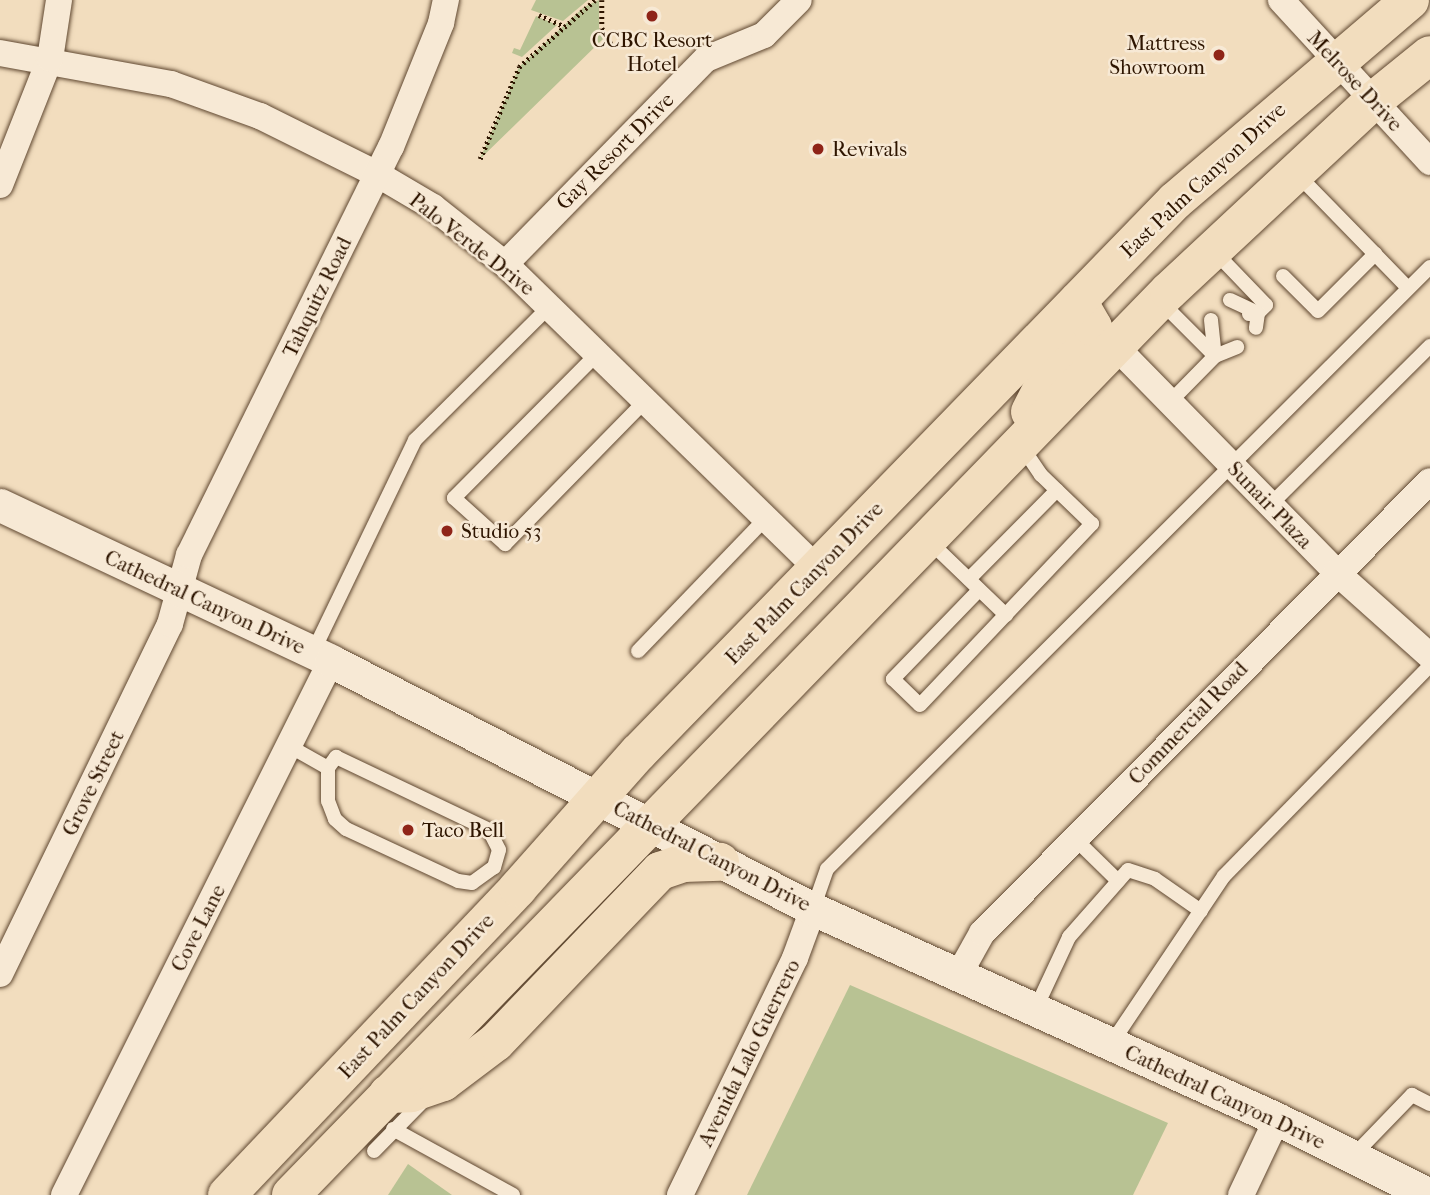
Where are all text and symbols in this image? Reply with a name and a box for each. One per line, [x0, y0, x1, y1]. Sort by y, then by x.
marker: CCBC Resort Hotel [644, 8, 660, 24]
street label: Melrose Drive [1302, 25, 1408, 137]
place label: CCBC Resort Hotel [592, 27, 712, 77]
place label: Mattress Showroom [1109, 30, 1205, 80]
marker: Mattress Showroom [1211, 47, 1227, 63]
street label: Gay Resort Drive [551, 87, 679, 215]
street label: East Palm Canyon Drive [1115, 97, 1291, 263]
place label: Revivals [832, 136, 907, 162]
marker: Revivals [810, 141, 826, 157]
street label: Palo Verde Drive [404, 187, 540, 301]
street label: Tahquitz Road [277, 233, 357, 361]
street label: Sunair Plaza [1222, 456, 1318, 554]
street label: East Palm Canyon Drive [720, 496, 888, 670]
place label: Studio 53 [461, 518, 541, 544]
marker: Studio 53 [439, 523, 455, 539]
street label: Cathedral Canyon Drive [101, 544, 309, 660]
street label: Commercial Road [1123, 656, 1253, 790]
street label: Grove Street [57, 726, 129, 840]
street label: Cathedral Canyon Drive [609, 795, 815, 917]
place label: Taco Bell [422, 817, 504, 843]
marker: Taco Bell [400, 822, 416, 838]
street label: Cove Lane [165, 880, 231, 976]
street label: East Palm Canyon Drive [333, 908, 499, 1084]
street label: Avenida Lalo Guerrero [693, 955, 805, 1151]
street label: Cathedral Canyon Drive [1121, 1039, 1329, 1155]

